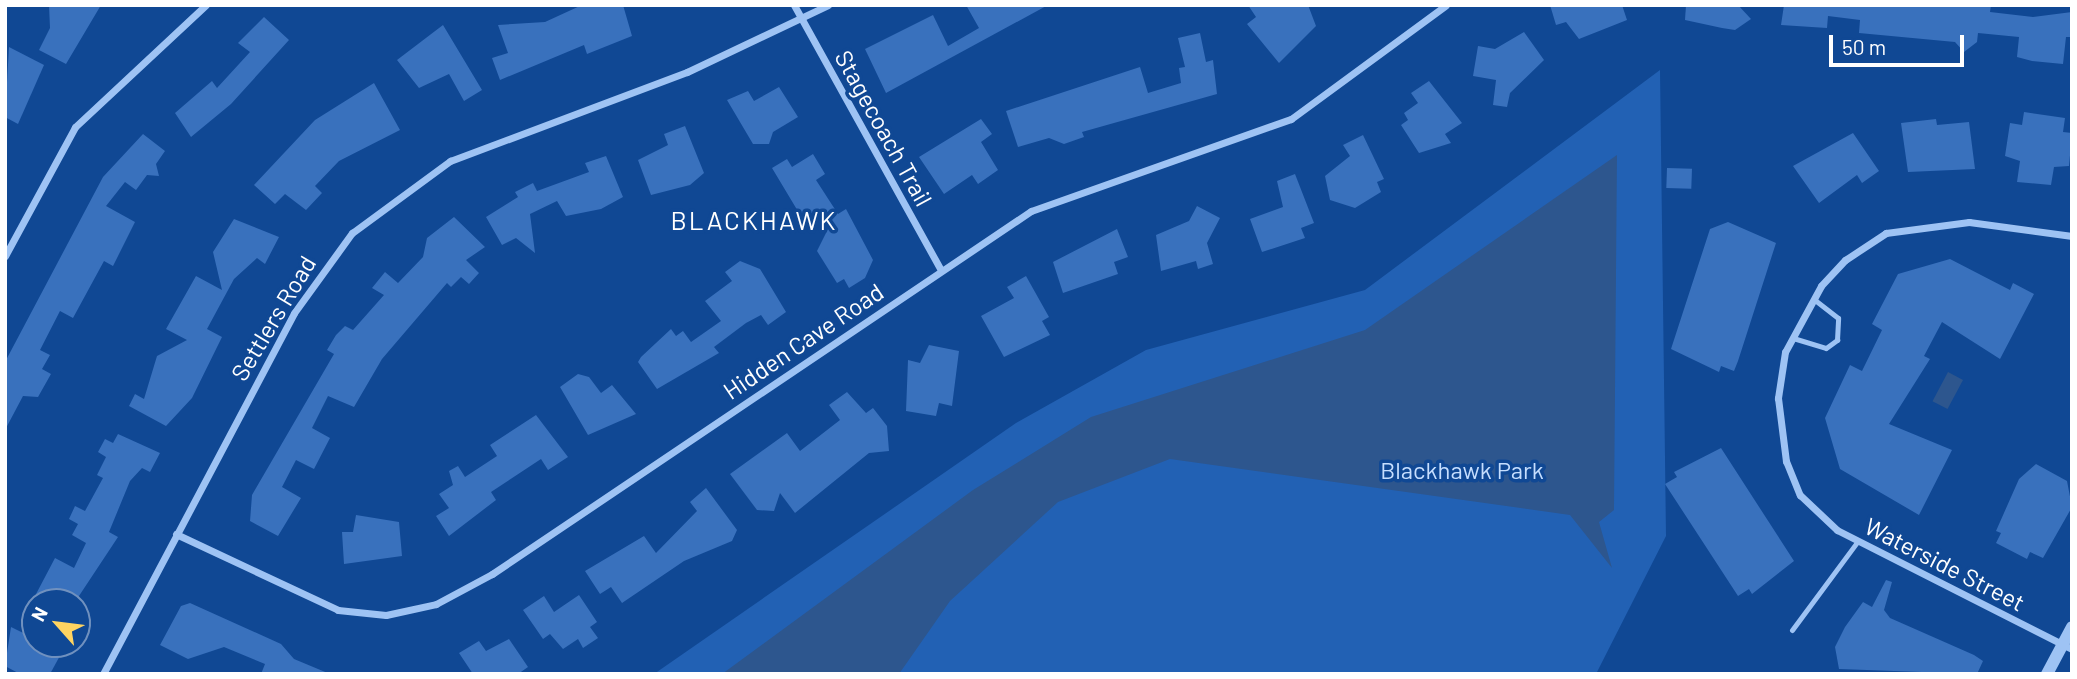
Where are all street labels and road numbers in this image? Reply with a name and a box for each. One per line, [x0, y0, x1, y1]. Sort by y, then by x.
street label: Stagecoach Trail [829, 45, 939, 211]
street label: Settlers Road [224, 250, 322, 386]
street label: Hidden Cave Road [718, 277, 888, 405]
street label: Waterside Street [1860, 511, 2030, 617]

